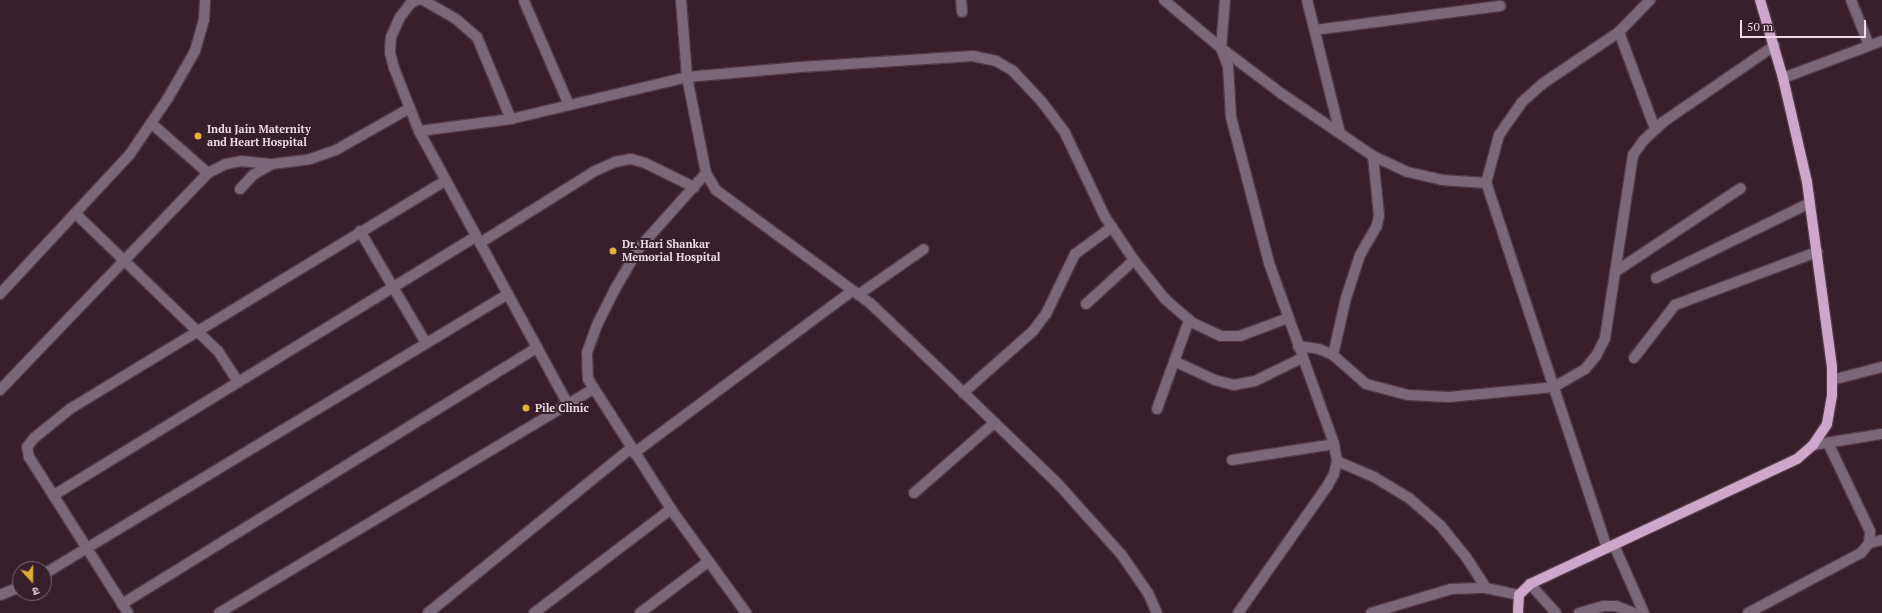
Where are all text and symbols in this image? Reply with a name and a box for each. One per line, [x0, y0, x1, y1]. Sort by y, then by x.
scale bar [1742, 12, 1868, 38]
text: 50 m [1747, 19, 1773, 34]
place label: Indu Jain Maternity and Heart Hospital [207, 123, 311, 149]
marker: Indu Jain Maternity and Heart Hospital [192, 130, 204, 142]
place label: Dr. Hari Shankar Memorial Hospital [622, 238, 720, 264]
marker: Dr. Hari Shankar Memorial Hospital [607, 245, 619, 257]
place label: Pile Clinic [535, 401, 589, 415]
marker: Pile Clinic [520, 402, 532, 414]
north arrow [12, 561, 52, 601]
text: उ [30, 584, 41, 599]

